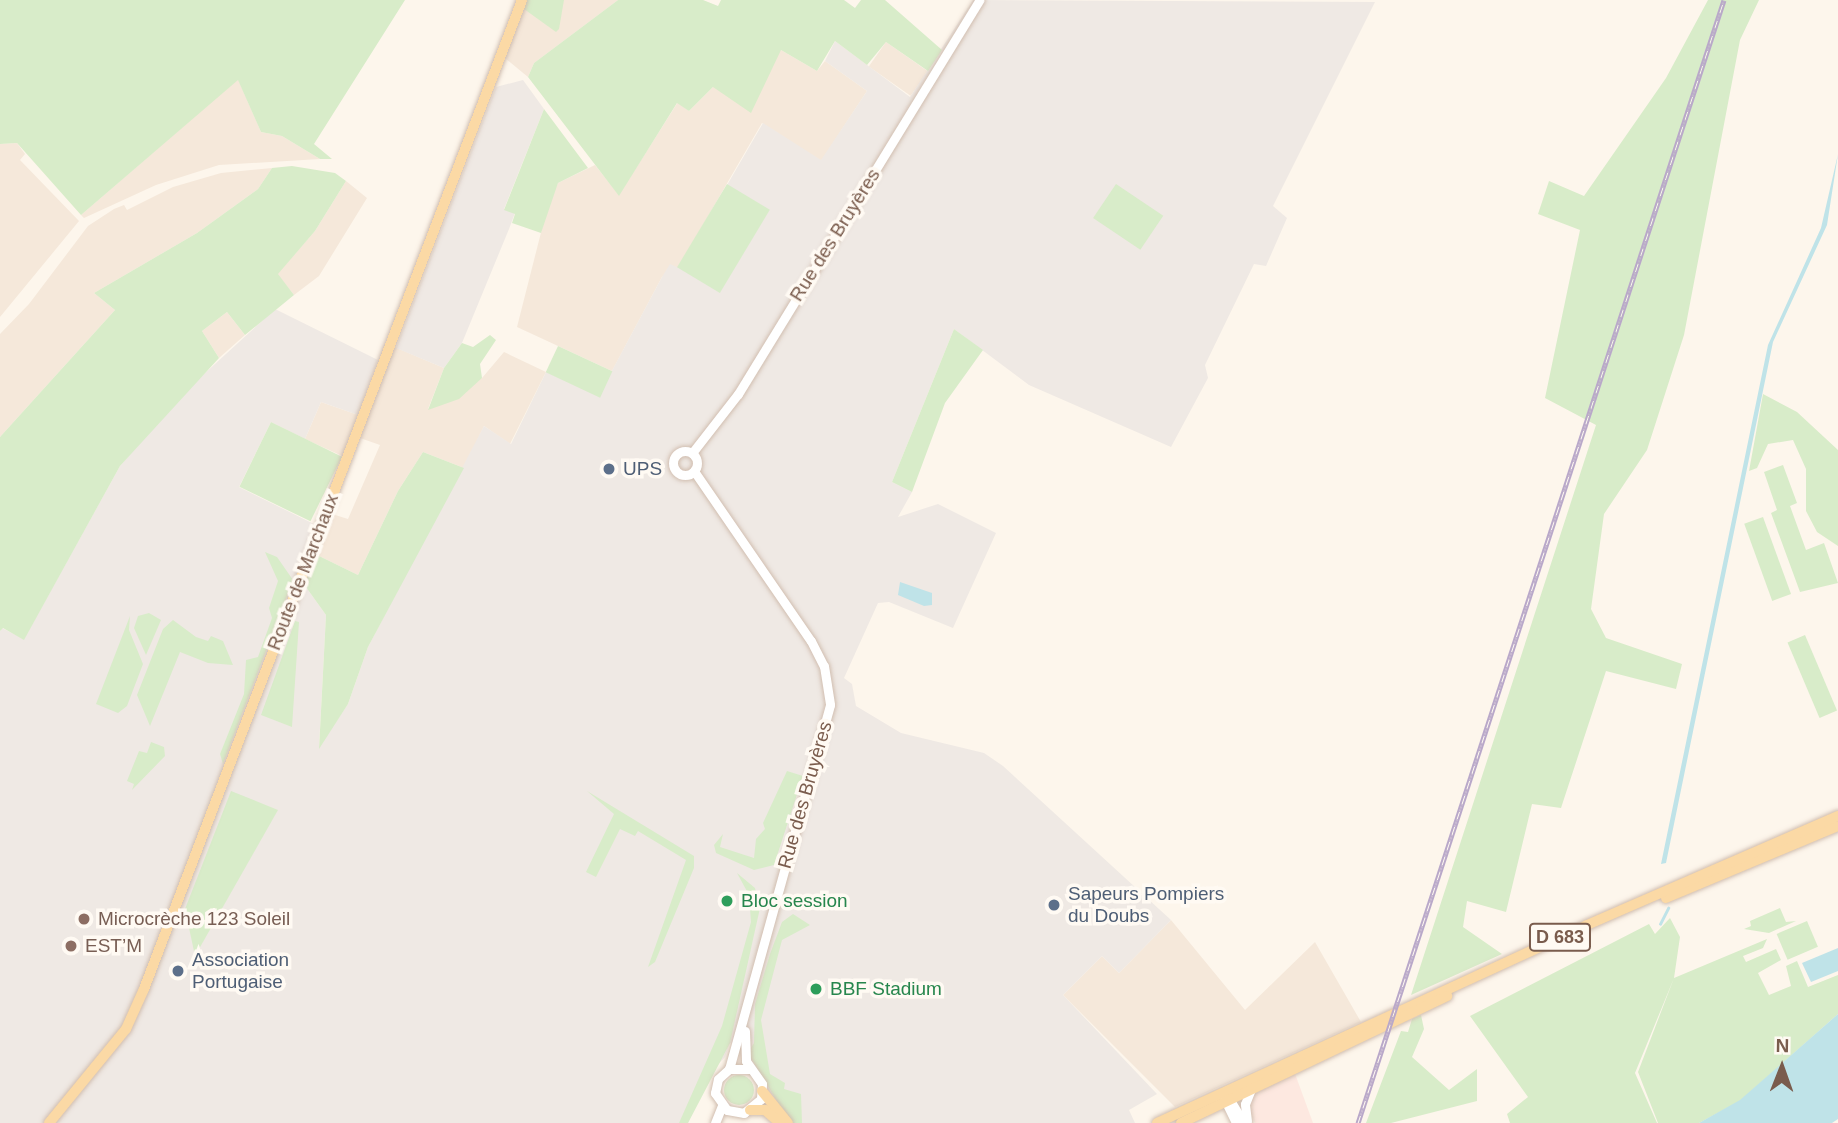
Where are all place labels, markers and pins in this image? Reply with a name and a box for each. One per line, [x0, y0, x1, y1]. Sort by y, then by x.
place label: UPS [623, 458, 662, 480]
marker: UPS [601, 461, 617, 477]
place label: Sapeurs Pompiers du Doubs [1068, 883, 1224, 927]
place label: Bloc session [741, 890, 848, 912]
marker: Bloc session [719, 893, 735, 909]
marker: Sapeurs Pompiers du Doubs [1046, 897, 1062, 913]
place label: Microcrèche 123 Soleil [98, 908, 290, 930]
marker: Microcrèche 123 Soleil [76, 911, 92, 927]
place label: EST’M [85, 935, 142, 957]
marker: EST’M [63, 938, 79, 954]
place label: Association Portugaise [192, 949, 289, 993]
marker: Association Portugaise [170, 963, 186, 979]
place label: BBF Stadium [830, 978, 942, 1000]
marker: BBF Stadium [808, 981, 824, 997]

